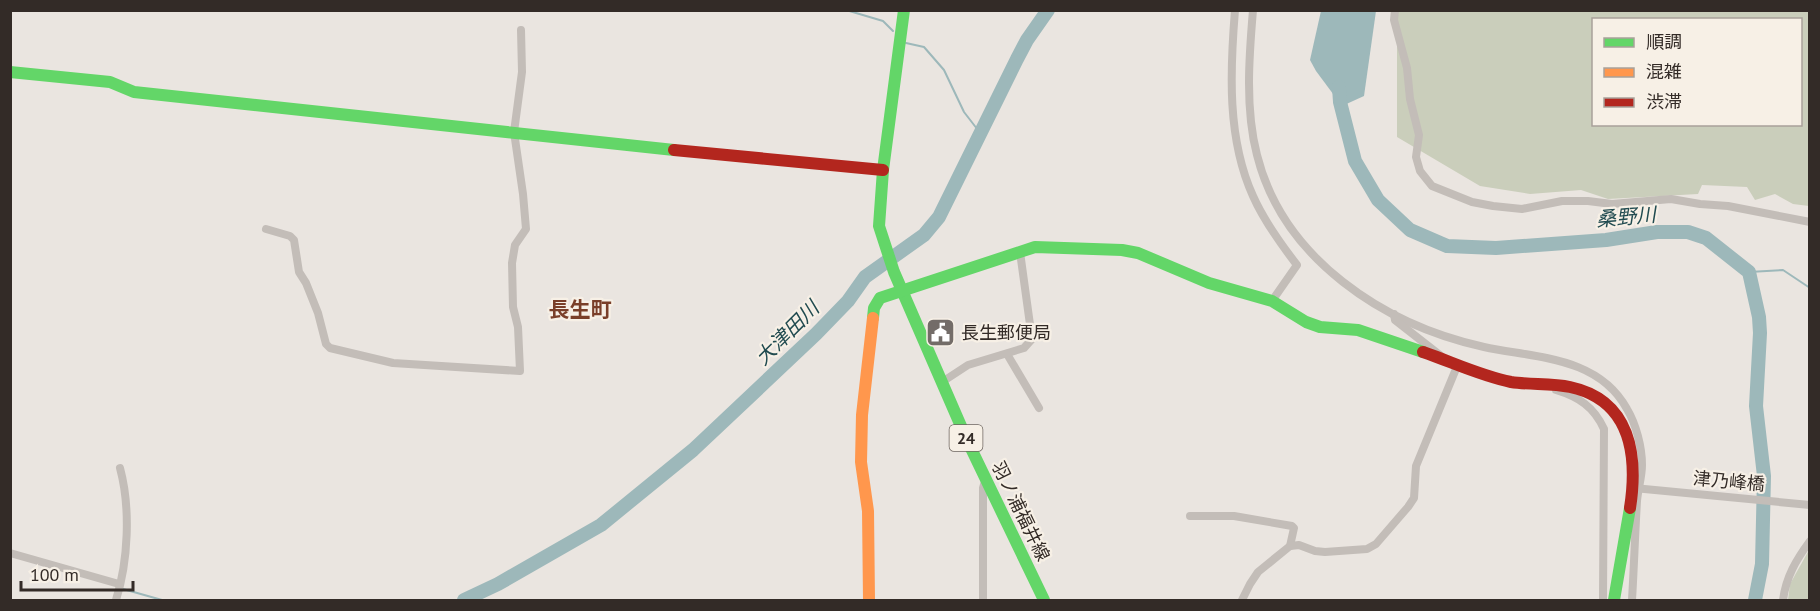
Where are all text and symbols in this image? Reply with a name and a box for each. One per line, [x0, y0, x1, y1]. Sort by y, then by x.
legend [1592, 18, 1802, 126]
text: 順調 [1646, 30, 1682, 53]
text: 混雑 [1646, 60, 1682, 83]
text: 渋滞 [1646, 90, 1682, 113]
water label: 桑野川 [1595, 201, 1659, 233]
water label: 大津田川 [750, 294, 826, 370]
district label: 長生町 [549, 296, 612, 323]
public building icon: 長生郵便局 [924, 316, 956, 348]
place label: 長生郵便局 [961, 321, 1051, 344]
road number: 24 [950, 425, 982, 451]
street label: 羽ノ浦福井線 [987, 457, 1055, 565]
street label: 津乃峰橋 [1692, 466, 1766, 496]
scale bar [21, 554, 134, 592]
text: 100 m [30, 563, 79, 586]

